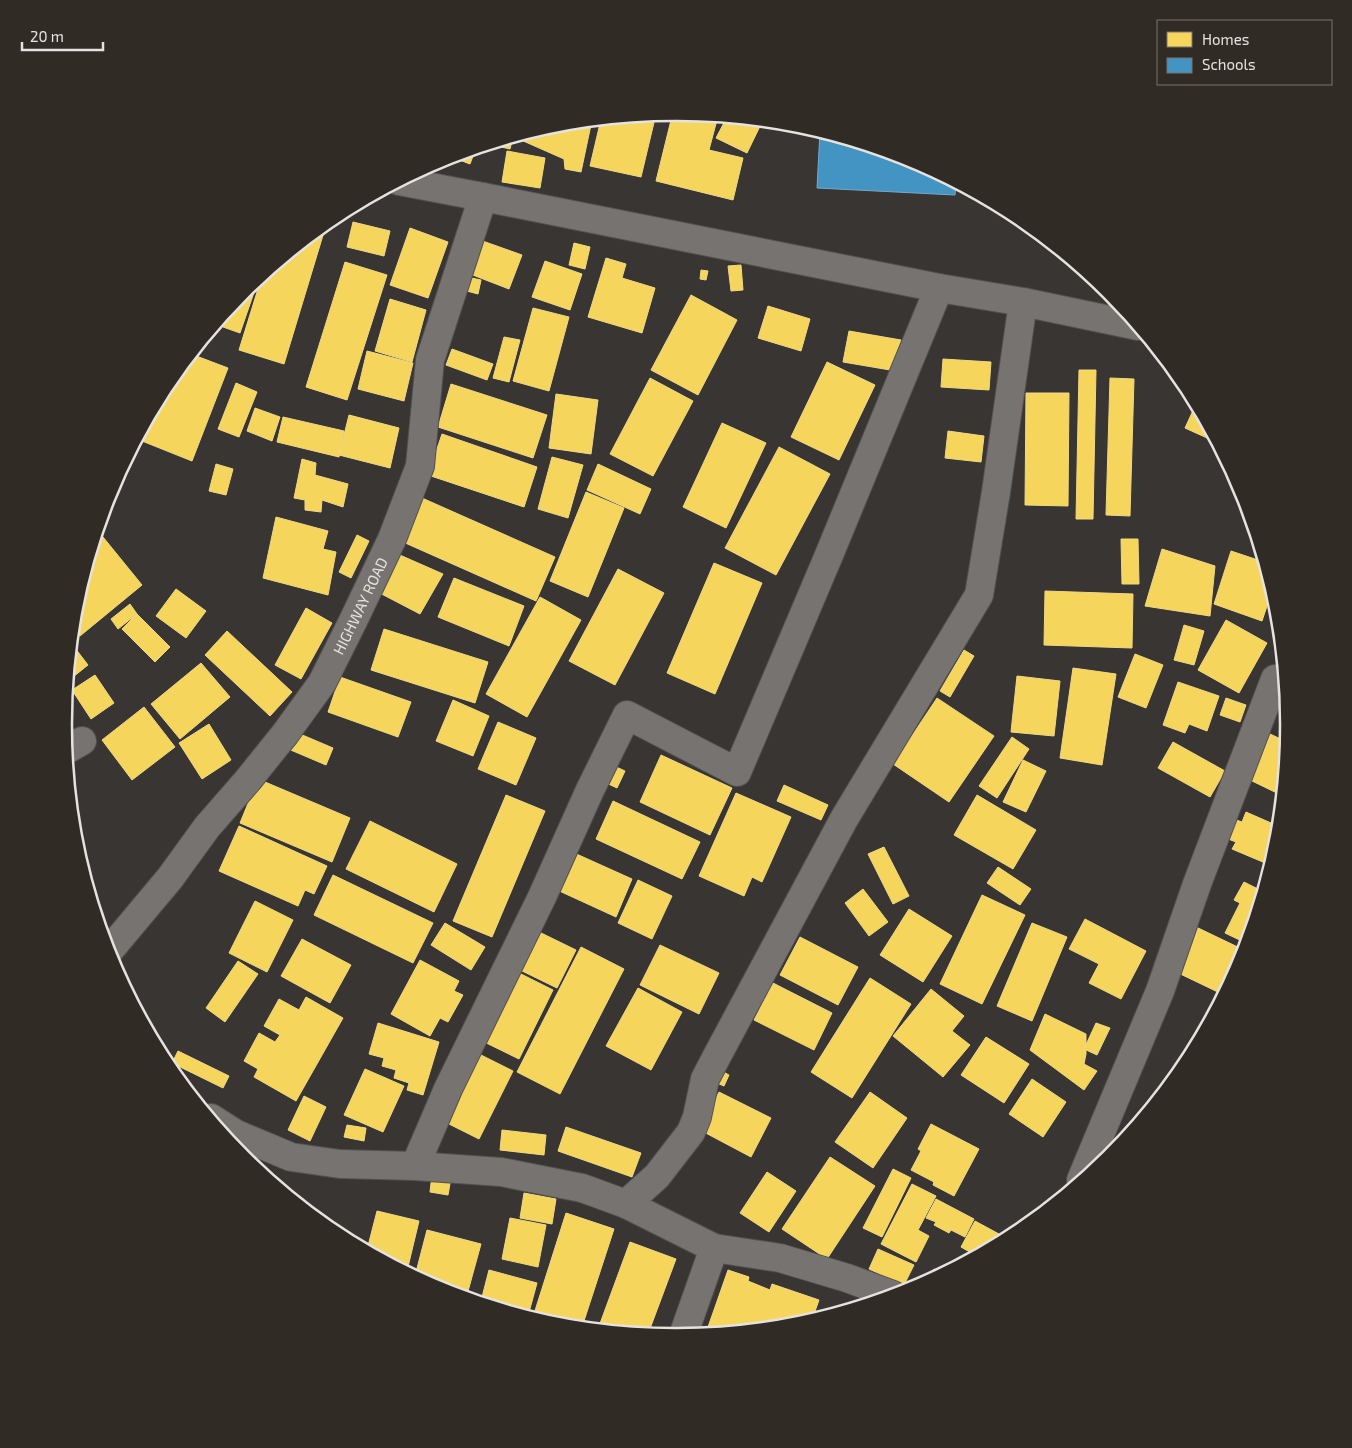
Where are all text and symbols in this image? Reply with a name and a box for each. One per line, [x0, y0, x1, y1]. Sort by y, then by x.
scale bar [22, 20, 104, 52]
legend [1157, 20, 1332, 85]
text: 20 m [30, 27, 64, 45]
text: Homes [1202, 30, 1249, 48]
text: Schools [1202, 55, 1256, 73]
street label: HIGHWAY ROAD [329, 554, 391, 657]

